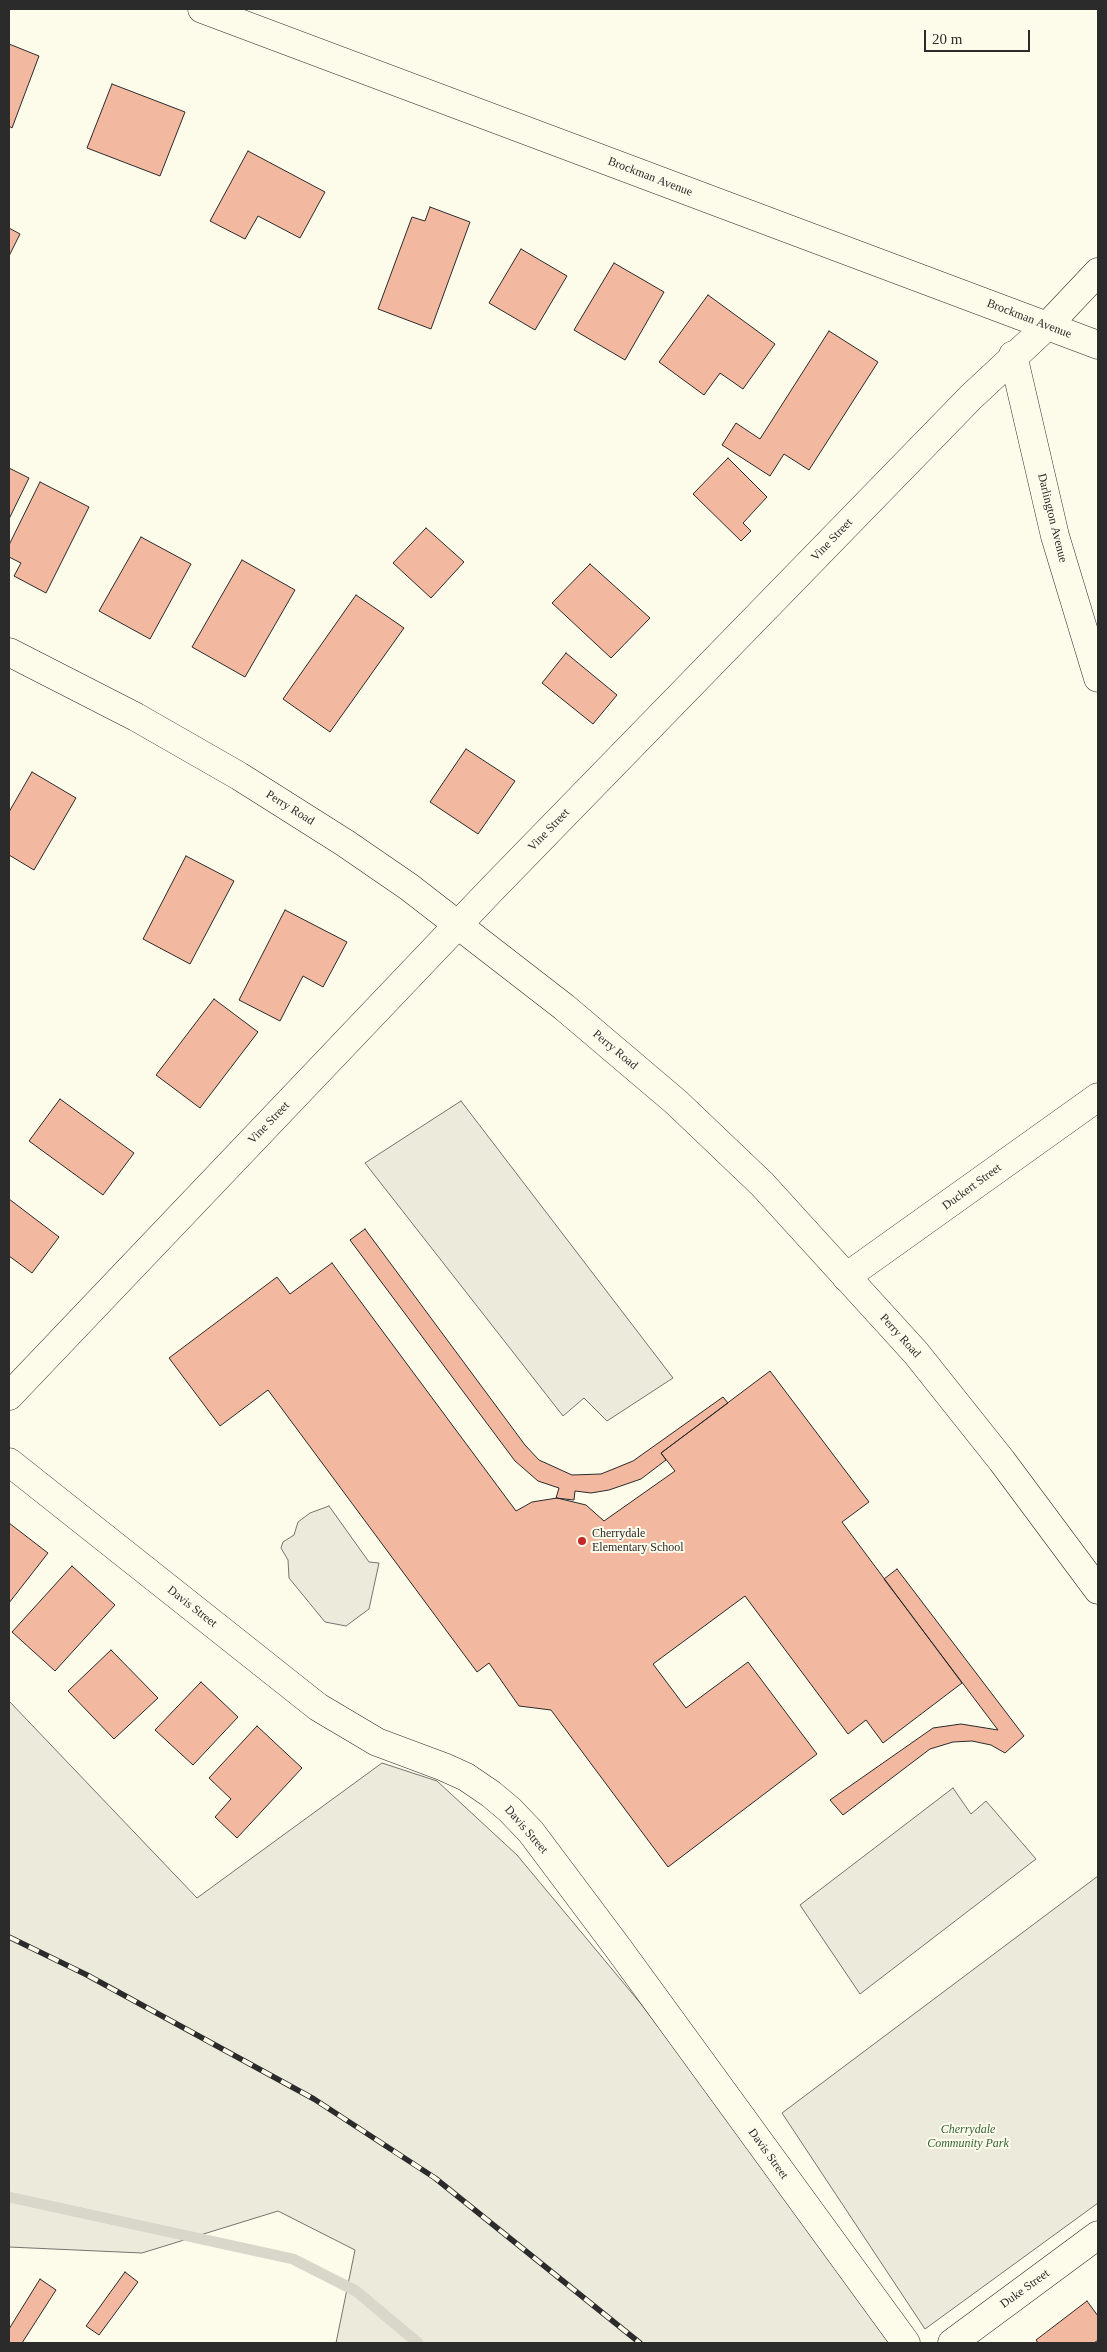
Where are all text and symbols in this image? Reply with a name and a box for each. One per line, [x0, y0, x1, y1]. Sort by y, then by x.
scale bar [927, 20, 1033, 52]
text: 20 m [932, 31, 962, 47]
street label: Brockman Avenue [606, 154, 694, 200]
street label: Brockman Avenue [985, 296, 1073, 342]
street label: Darlington Avenue [1034, 472, 1070, 564]
street label: Vine Street [808, 516, 856, 564]
street label: Perry Road [263, 788, 317, 828]
street label: Vine Street [525, 806, 573, 854]
street label: Perry Road [590, 1027, 640, 1073]
street label: Vine Street [245, 1099, 293, 1147]
street label: Duckert Street [940, 1161, 1004, 1213]
street label: Perry Road [876, 1311, 924, 1361]
place label: Cherrydale Elementary School [592, 1527, 684, 1555]
marker: Cherrydale Elementary School [576, 1535, 588, 1547]
street label: Davis Street [164, 1583, 220, 1631]
street label: Davis Street [501, 1803, 551, 1857]
park label: Cherrydale Community Park [927, 2123, 1009, 2151]
street label: Davis Street [745, 2126, 791, 2182]
street label: Duke Street [998, 2266, 1052, 2312]

